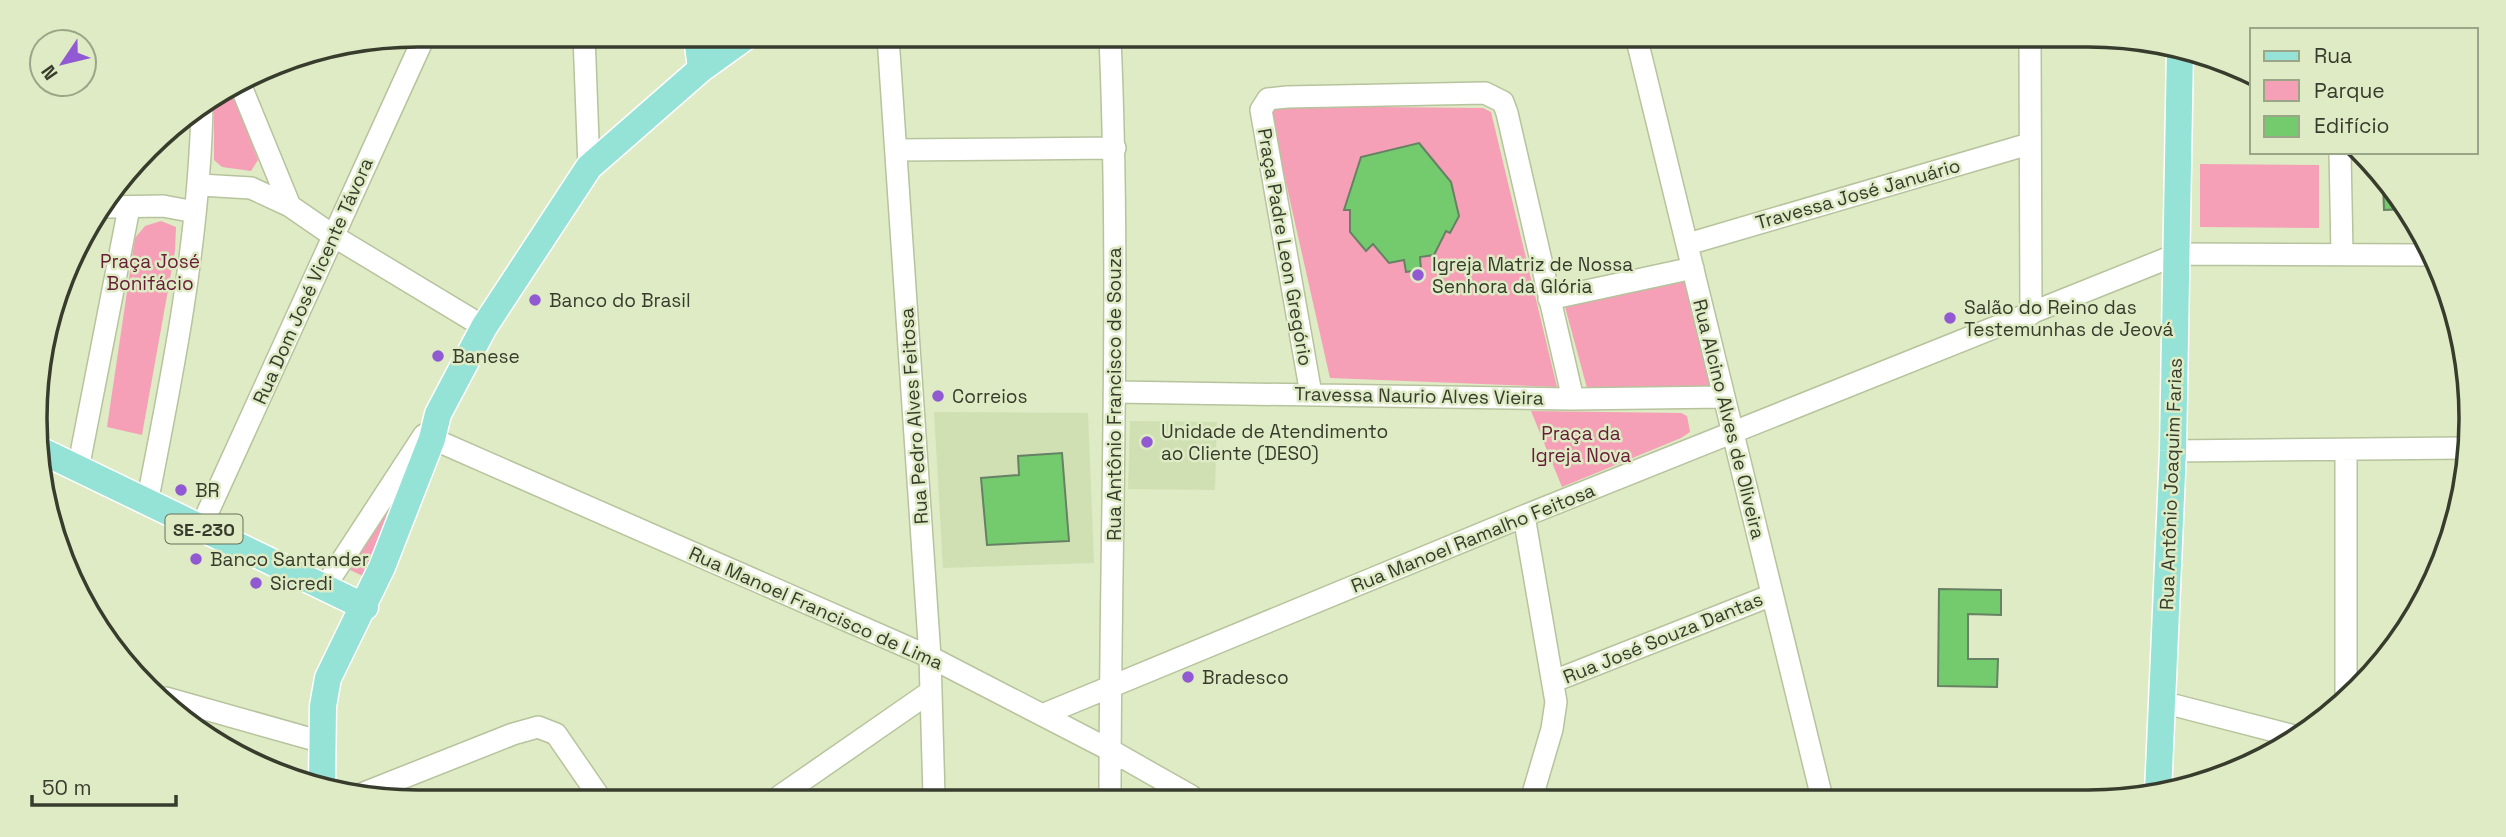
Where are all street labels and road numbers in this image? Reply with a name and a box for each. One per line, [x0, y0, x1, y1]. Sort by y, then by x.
street label: Praça Padre Leon Gregório [1252, 126, 1318, 368]
street label: Travessa José Januário [1753, 153, 1963, 235]
street label: Rua Dom José Vicente Távora [247, 154, 379, 408]
street label: Rua Antônio Francisco de Souza [1102, 247, 1127, 541]
street label: Rua Alcino Alves de Oliveira [1687, 296, 1771, 542]
street label: Rua Pedro Alves Feitosa [894, 307, 934, 525]
street label: Rua Antônio Joaquim Farias [2154, 358, 2188, 610]
street label: Travessa Naurio Alves Vieira [1294, 381, 1544, 411]
street label: Rua Manoel Ramalho Feitosa [1347, 477, 1599, 598]
road number: SE-230 [166, 514, 242, 544]
street label: Rua Manoel Francisco de Lima [685, 541, 947, 675]
street label: Rua José Souza Dantas [1559, 586, 1767, 690]

